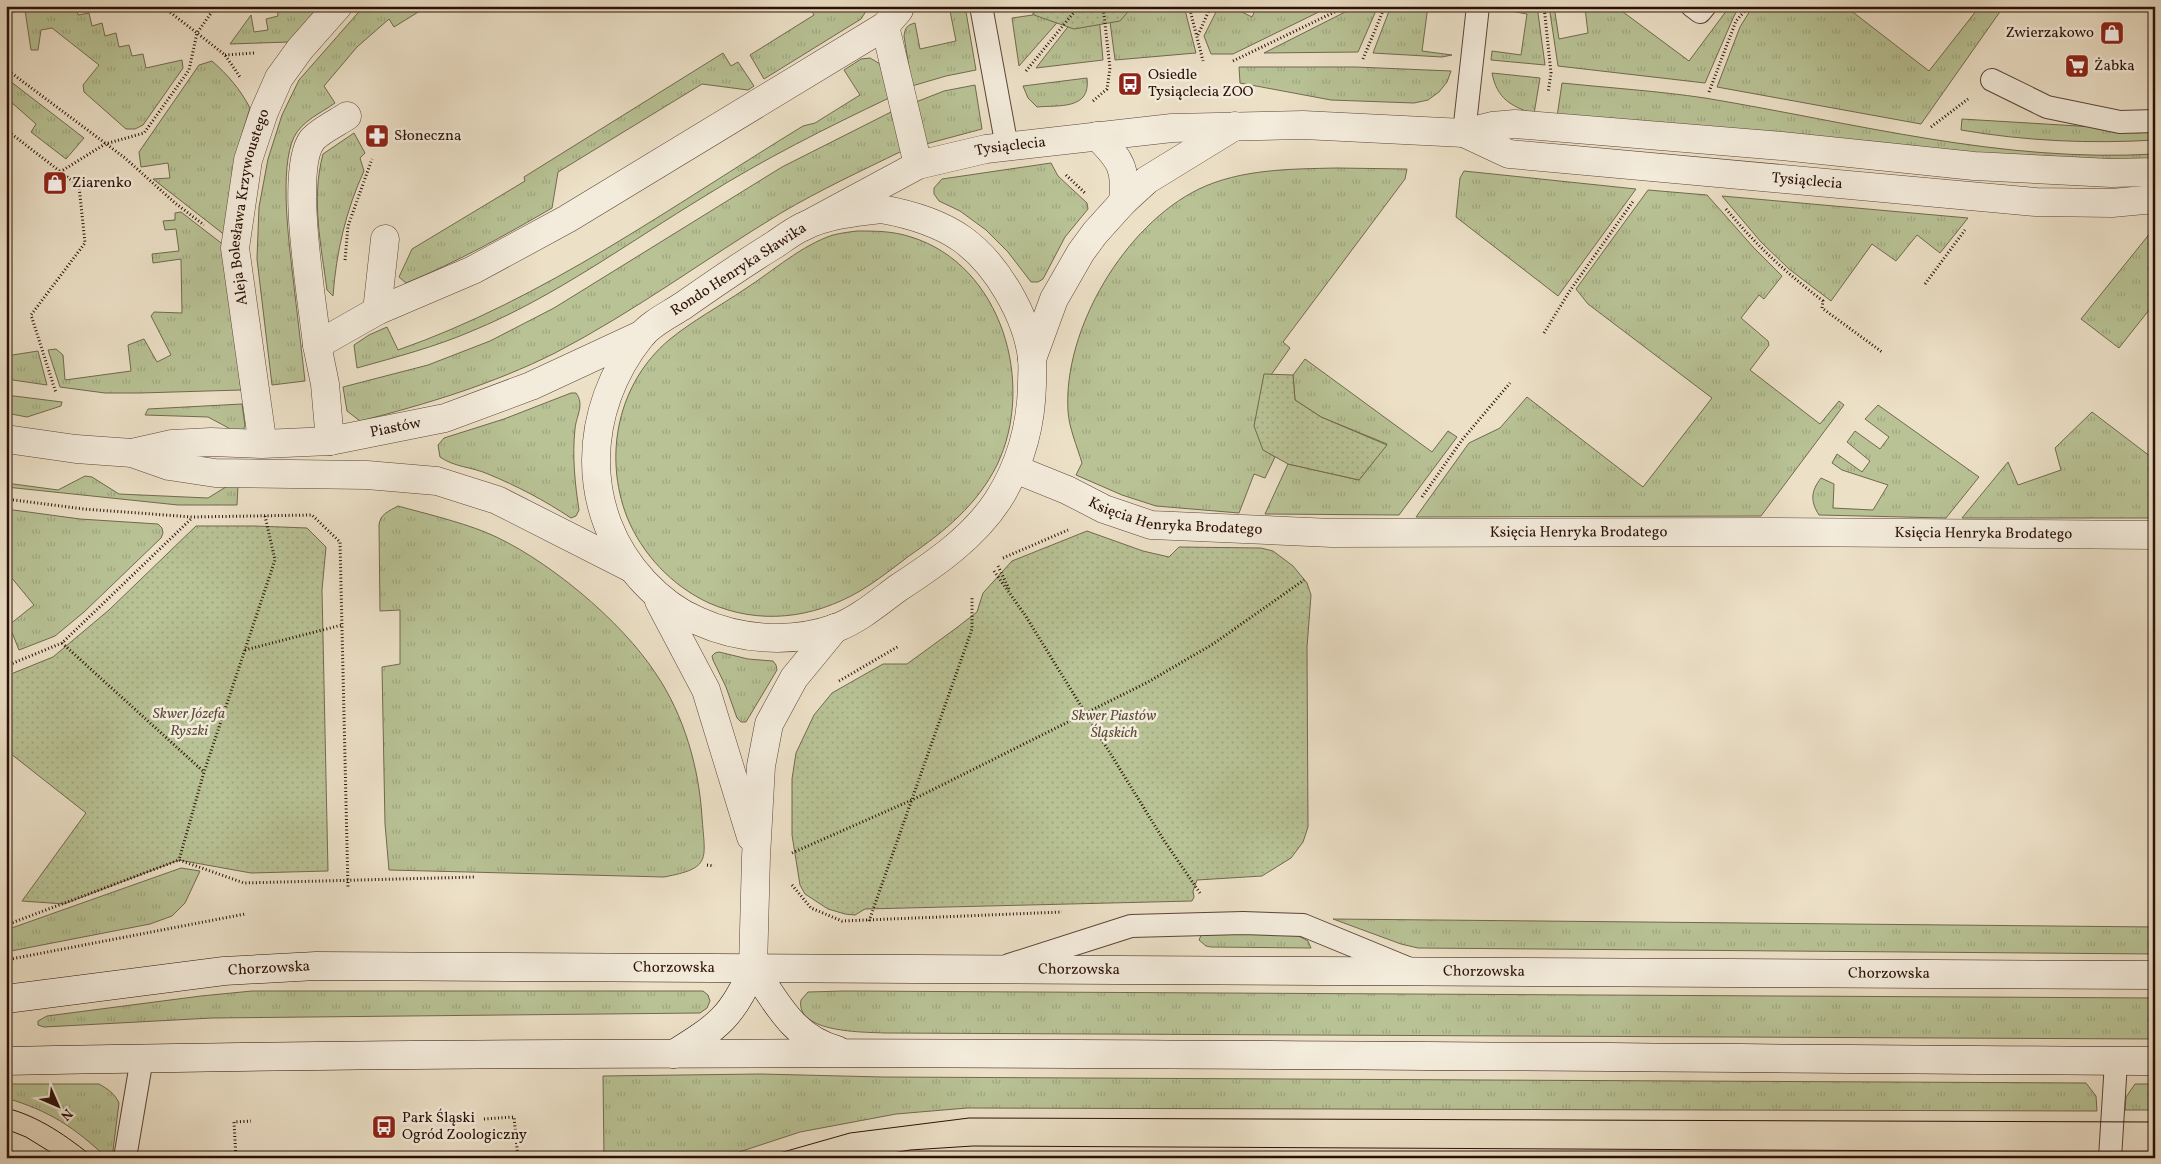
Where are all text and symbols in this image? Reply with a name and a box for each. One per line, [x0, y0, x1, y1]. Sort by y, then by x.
shop icon: Zwierzakowo [2099, 20, 2125, 46]
place label: Zwierzakowo [2006, 23, 2094, 44]
supermarket icon: Żabka [2064, 53, 2090, 79]
place label: Żabka [2094, 56, 2135, 77]
place label: Osiedle Tysiąclecia ZOO [1148, 65, 1254, 103]
bus stop icon: Osiedle Tysiąclecia ZOO [1117, 71, 1143, 97]
street label: Aleja Bolesława Krzywoustego [225, 106, 275, 307]
pharmacy icon: Słoneczna [364, 123, 390, 149]
place label: Słoneczna [394, 126, 461, 147]
street label: Tysiąclecia [973, 132, 1047, 162]
street label: Tysiąclecia [1771, 167, 1844, 195]
shop icon: Ziarenko [42, 170, 68, 196]
place label: Ziarenko [72, 173, 132, 194]
street label: Rondo Henryka Sławika [667, 218, 811, 322]
street label: Piastów [368, 412, 423, 443]
street label: Księcia Henryka Brodatego [1084, 492, 1263, 540]
street label: Księcia Henryka Brodatego [1490, 522, 1667, 543]
street label: Księcia Henryka Brodatego [1895, 522, 2072, 545]
park label: Skwer Józefa Ryszki [153, 704, 225, 742]
park label: Skwer Piastów Śląskich [1071, 706, 1157, 744]
street label: Chorzowska [228, 956, 311, 981]
street label: Chorzowska [633, 957, 715, 978]
street label: Chorzowska [1038, 959, 1120, 980]
street label: Chorzowska [1443, 961, 1525, 982]
street label: Chorzowska [1848, 963, 1930, 984]
north arrow [32, 1082, 82, 1132]
text: N [56, 1104, 76, 1124]
place label: Park Śląski Ogród Zoologiczny [402, 1108, 527, 1146]
bus stop icon: Park Śląski Ogród Zoologiczny [371, 1114, 397, 1140]

